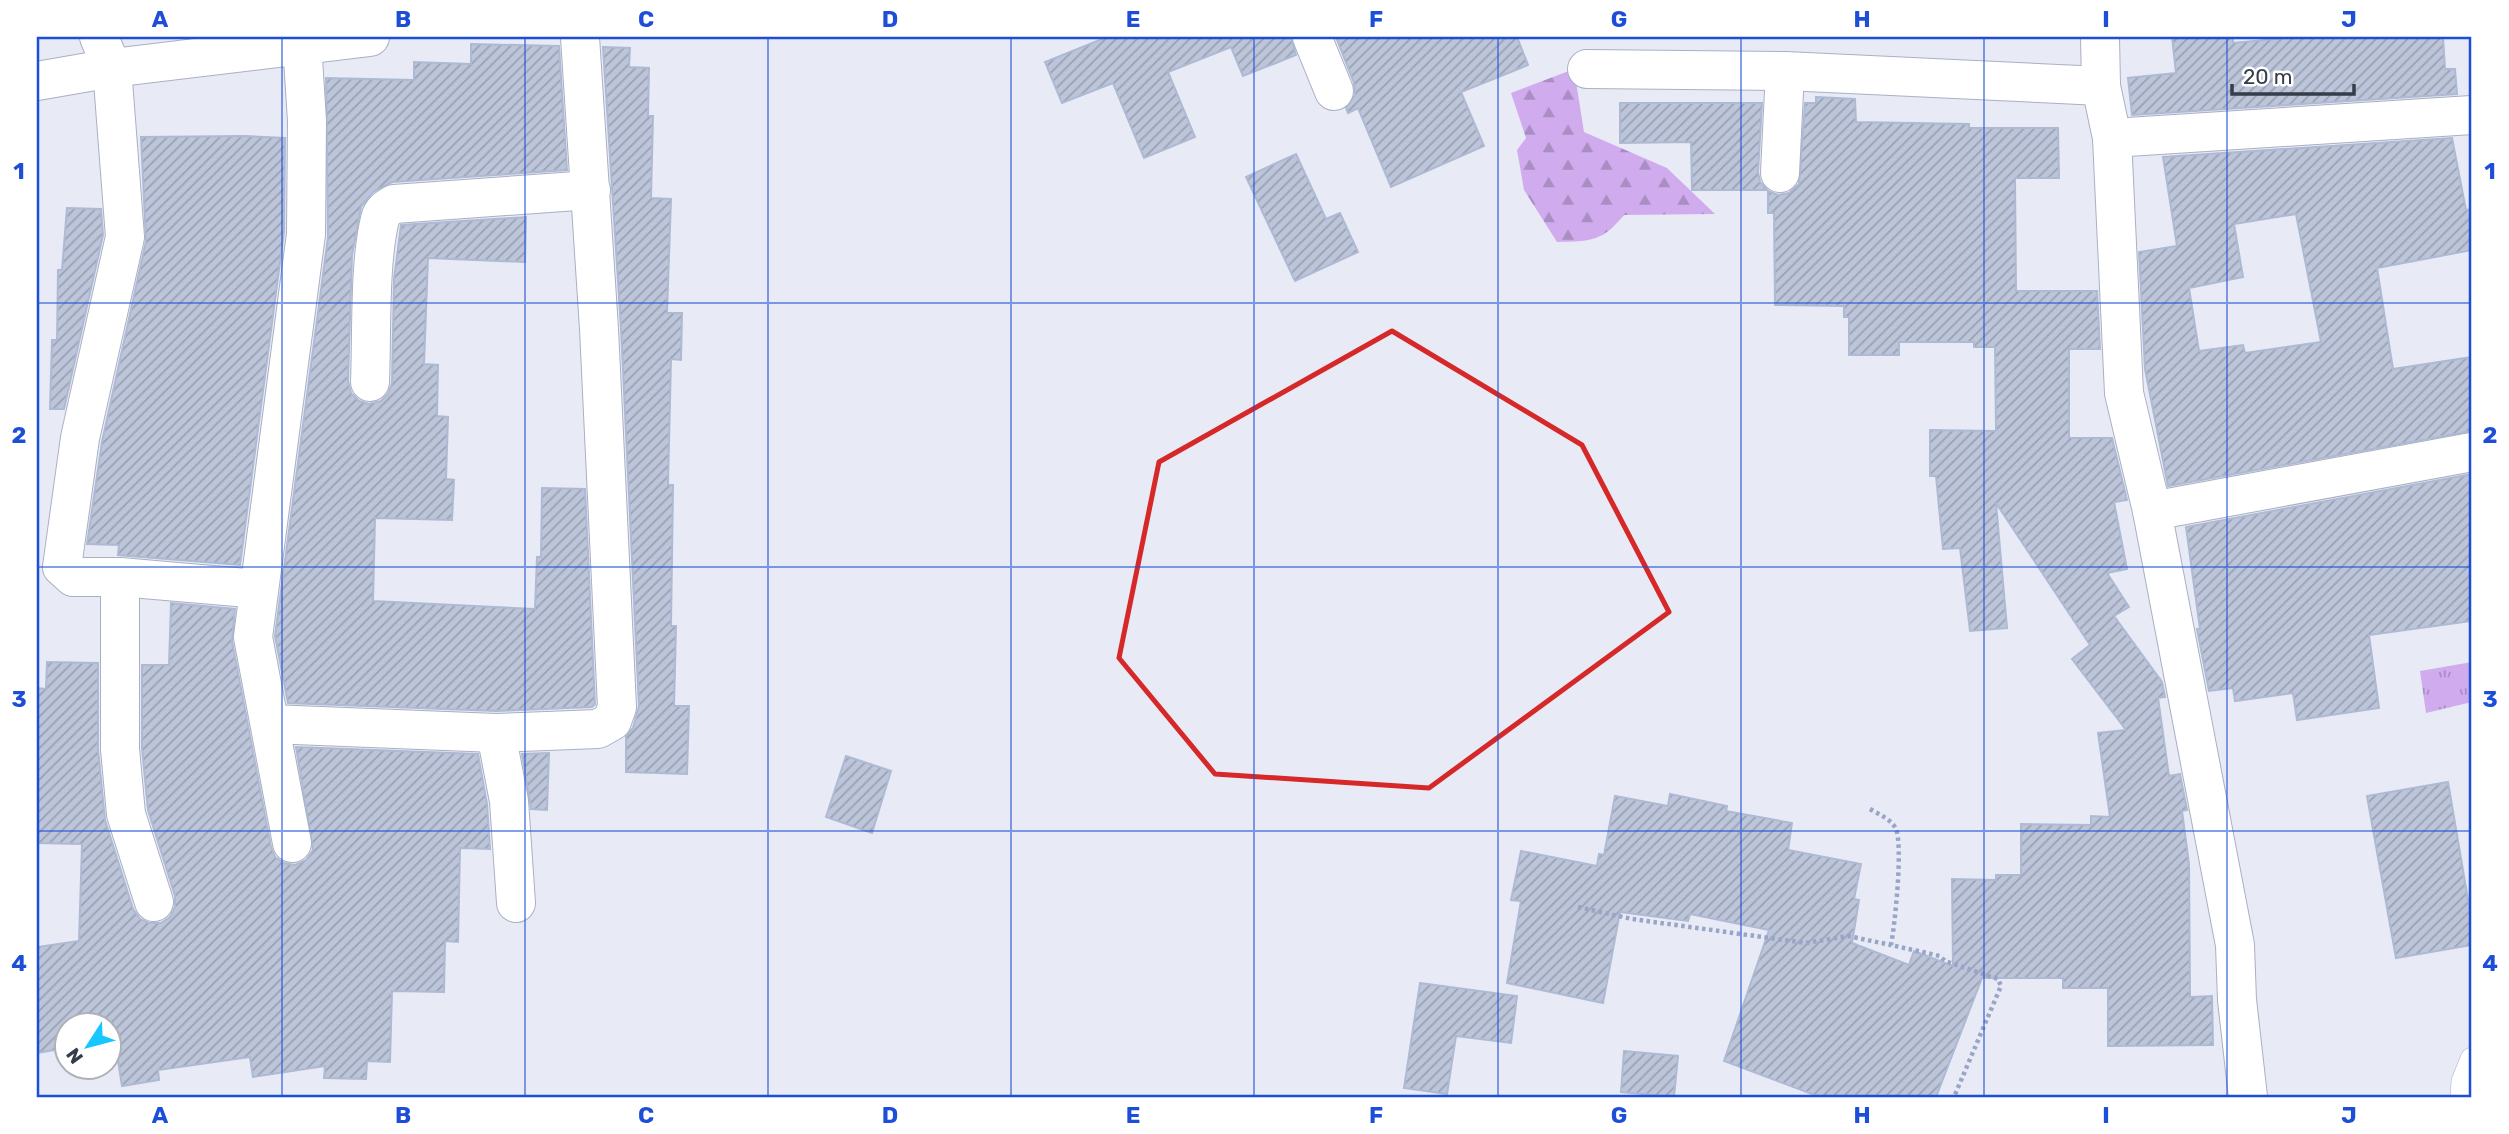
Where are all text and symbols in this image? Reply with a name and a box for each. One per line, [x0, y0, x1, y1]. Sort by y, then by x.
text: A [152, 5, 169, 33]
text: B [395, 5, 411, 33]
text: C [638, 5, 654, 33]
text: D [882, 5, 898, 33]
text: E [1126, 5, 1140, 33]
text: F [1369, 5, 1383, 33]
text: G [1611, 5, 1627, 33]
text: H [1853, 5, 1871, 33]
text: I [2102, 5, 2110, 33]
text: J [2341, 5, 2357, 33]
scale bar [2232, 52, 2355, 96]
text: 20 m [2243, 64, 2292, 89]
text: 1 [13, 157, 25, 185]
text: 1 [2484, 157, 2496, 185]
text: 2 [12, 421, 26, 449]
text: 2 [2483, 421, 2497, 449]
text: 3 [11, 685, 27, 713]
text: 3 [2482, 685, 2498, 713]
text: 4 [11, 949, 27, 977]
text: 4 [2482, 949, 2498, 977]
north arrow [52, 1012, 122, 1082]
text: N [61, 1043, 88, 1068]
text: A [152, 1101, 169, 1129]
text: B [395, 1101, 411, 1129]
text: C [638, 1101, 654, 1129]
text: D [882, 1101, 898, 1129]
text: E [1126, 1101, 1140, 1129]
text: F [1369, 1101, 1383, 1129]
text: G [1611, 1101, 1627, 1129]
text: H [1853, 1101, 1871, 1129]
text: I [2102, 1101, 2110, 1129]
text: J [2341, 1101, 2357, 1129]

